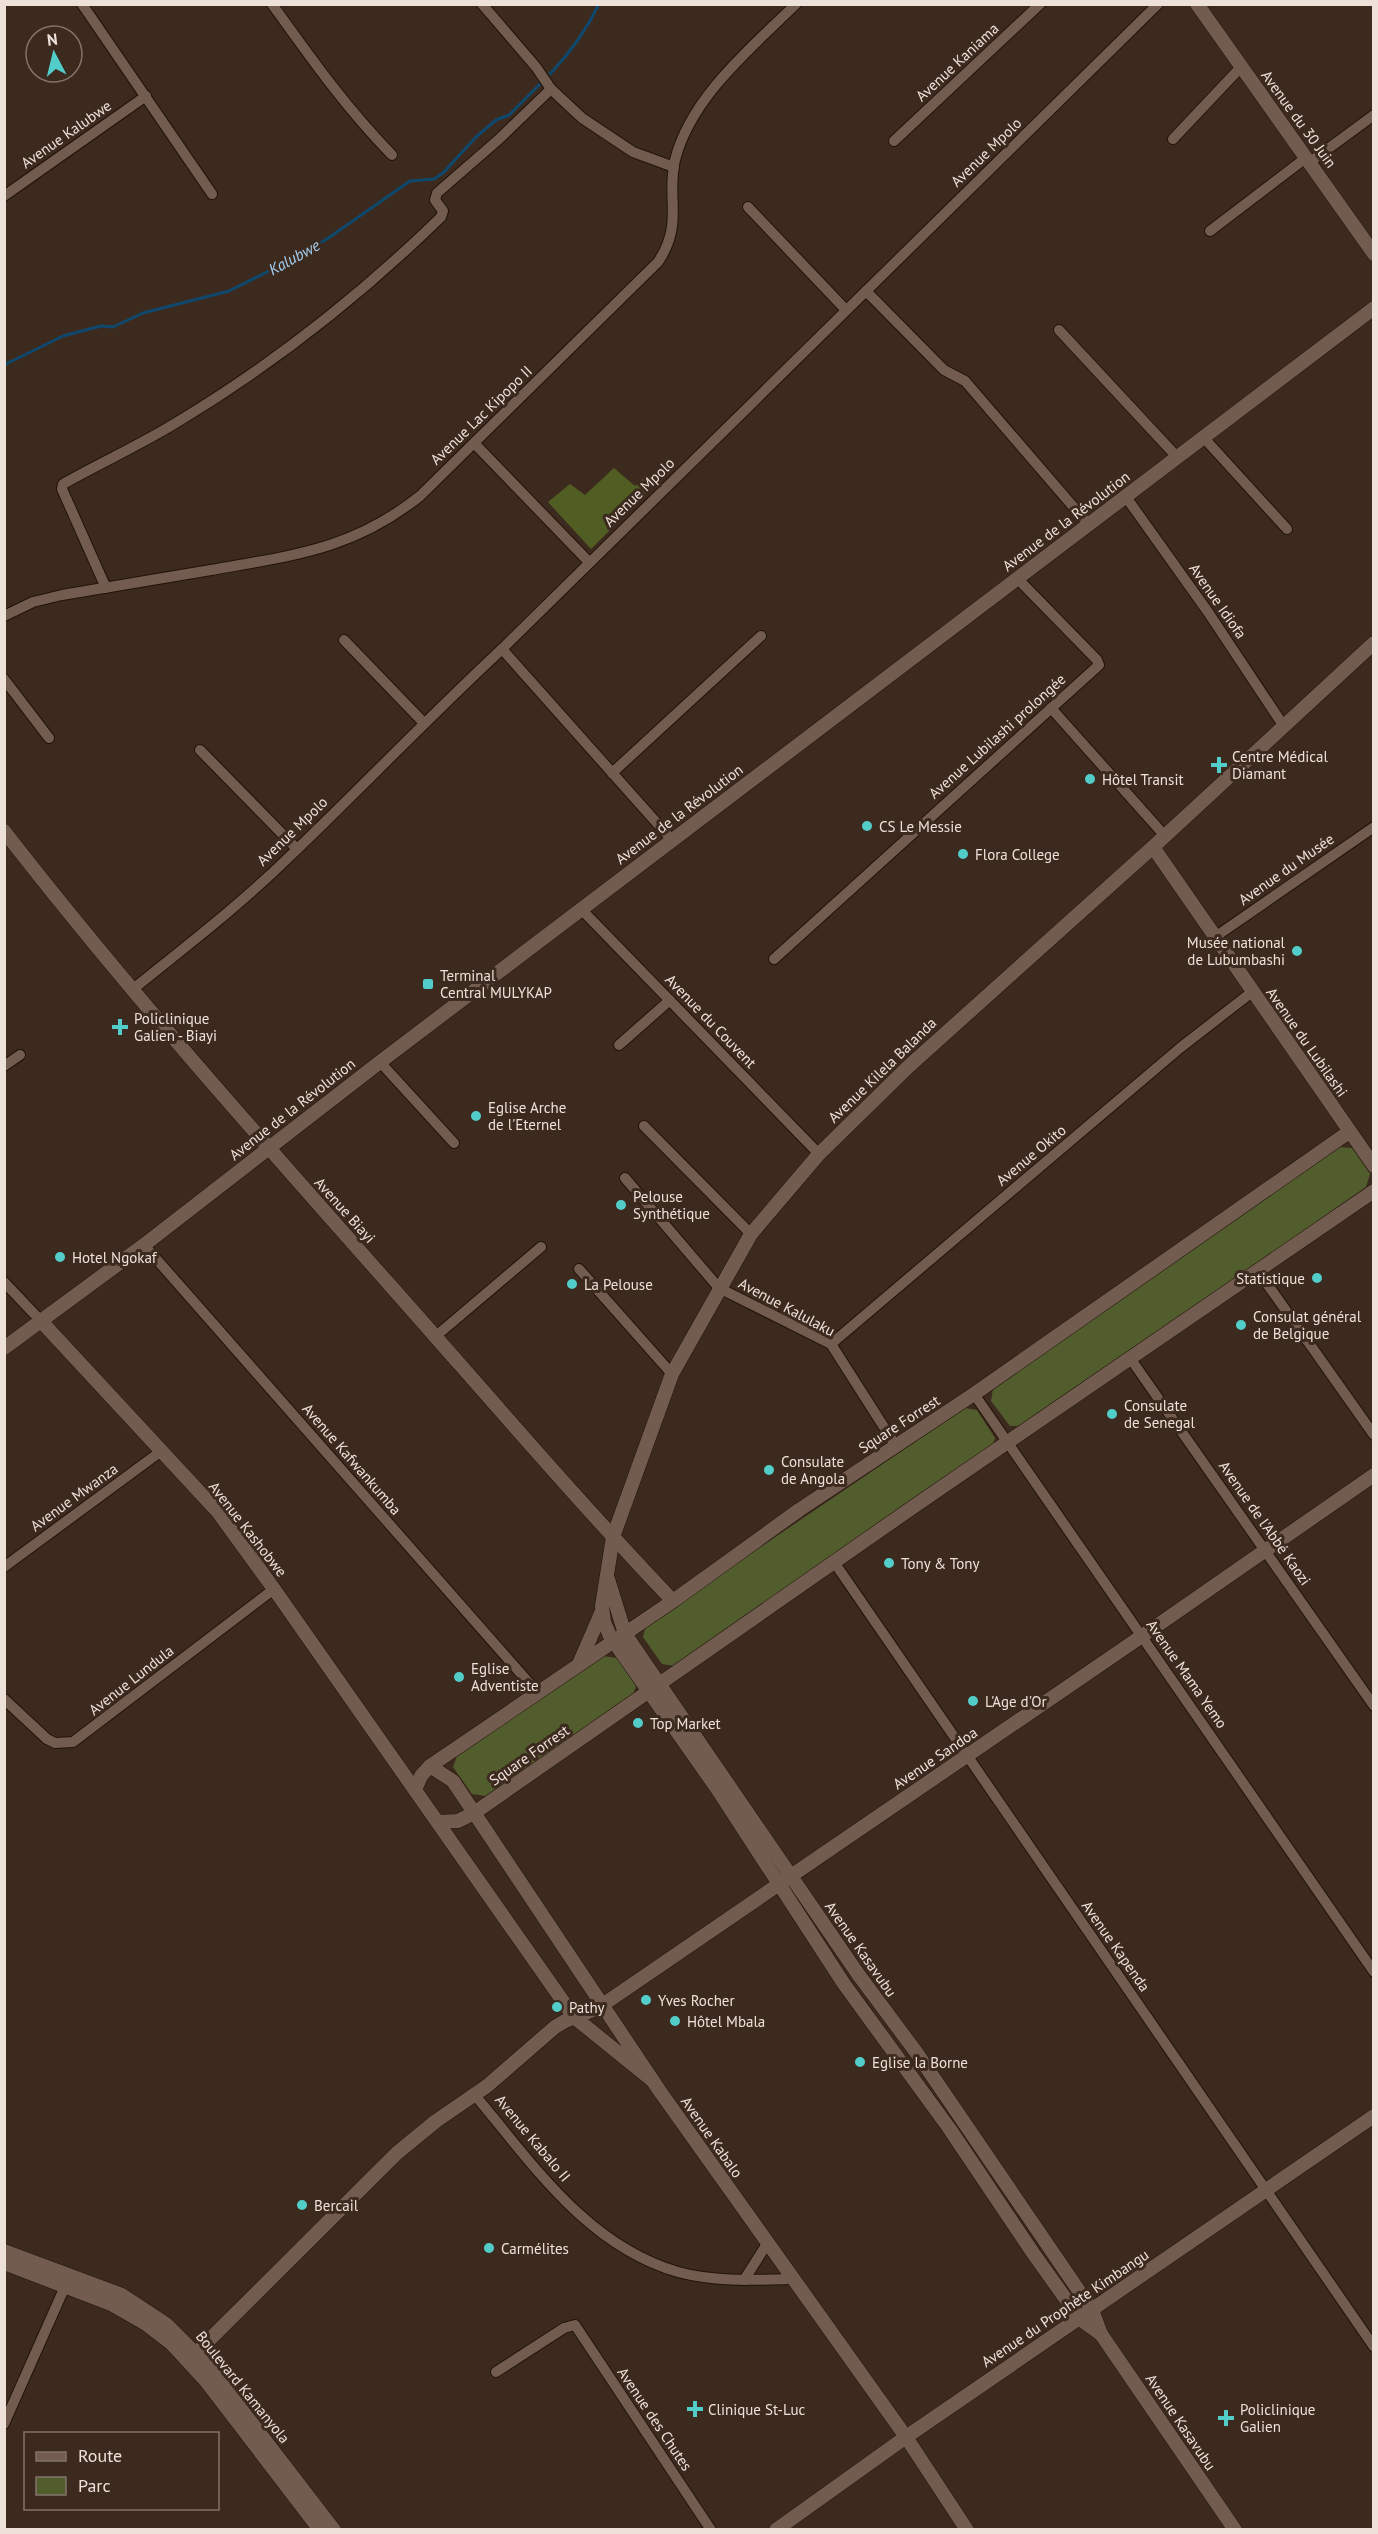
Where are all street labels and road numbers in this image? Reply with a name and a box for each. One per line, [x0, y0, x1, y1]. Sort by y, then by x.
street label: Avenue Kaniama [912, 19, 1002, 105]
street label: Avenue du 30 Juin [1257, 66, 1341, 172]
street label: Avenue Kalubwe [17, 96, 115, 172]
street label: Avenue Mpolo [947, 113, 1025, 191]
street label: Avenue Lac Kipopo II [426, 361, 536, 469]
street label: Avenue Mpolo [600, 453, 678, 531]
street label: Avenue de la Révolution [998, 467, 1134, 575]
street label: Avenue Idiofa [1185, 560, 1251, 642]
street label: Avenue Lubilashi prolongée [925, 669, 1069, 803]
street label: Avenue de la Révolution [611, 760, 747, 868]
street label: Avenue Mpolo [253, 792, 331, 870]
street label: Avenue du Musée [1235, 829, 1337, 909]
street label: Avenue du Couvent [661, 970, 761, 1072]
street label: Avenue du Lubilashi [1262, 984, 1352, 1100]
street label: Avenue Kilela Balanda [824, 1013, 940, 1127]
street label: Avenue de la Révolution [225, 1054, 359, 1164]
street label: Avenue Okito [992, 1120, 1070, 1190]
street label: Avenue Biayi [310, 1173, 380, 1247]
street label: Avenue Kalulaku [735, 1274, 839, 1340]
street label: Square Forrest [855, 1391, 943, 1457]
street label: Avenue Kafwankumba [298, 1399, 406, 1519]
street label: Avenue de l'Abbé Kaozi [1215, 1457, 1315, 1589]
street label: Avenue Mwanza [27, 1459, 121, 1535]
street label: Avenue Kashobwe [205, 1477, 291, 1581]
street label: Avenue Mama Yemo [1142, 1616, 1232, 1732]
street label: Avenue Lundula [85, 1641, 177, 1719]
street label: Square Forrest [485, 1720, 573, 1790]
street label: Avenue Sandoa [889, 1723, 981, 1793]
street label: Avenue Kapenda [1078, 1897, 1154, 1995]
street label: Avenue Kasavubu [821, 1898, 901, 2000]
street label: Avenue Kabalo II [491, 2091, 575, 2185]
street label: Avenue Kabalo [677, 2093, 747, 2181]
street label: Avenue du Prophète Kimbangu [978, 2245, 1152, 2371]
street label: Boulevard Kamanyola [192, 2327, 294, 2447]
street label: Avenue des Chutes [613, 2364, 697, 2474]
street label: Avenue Kasavubu [1142, 2370, 1220, 2474]

